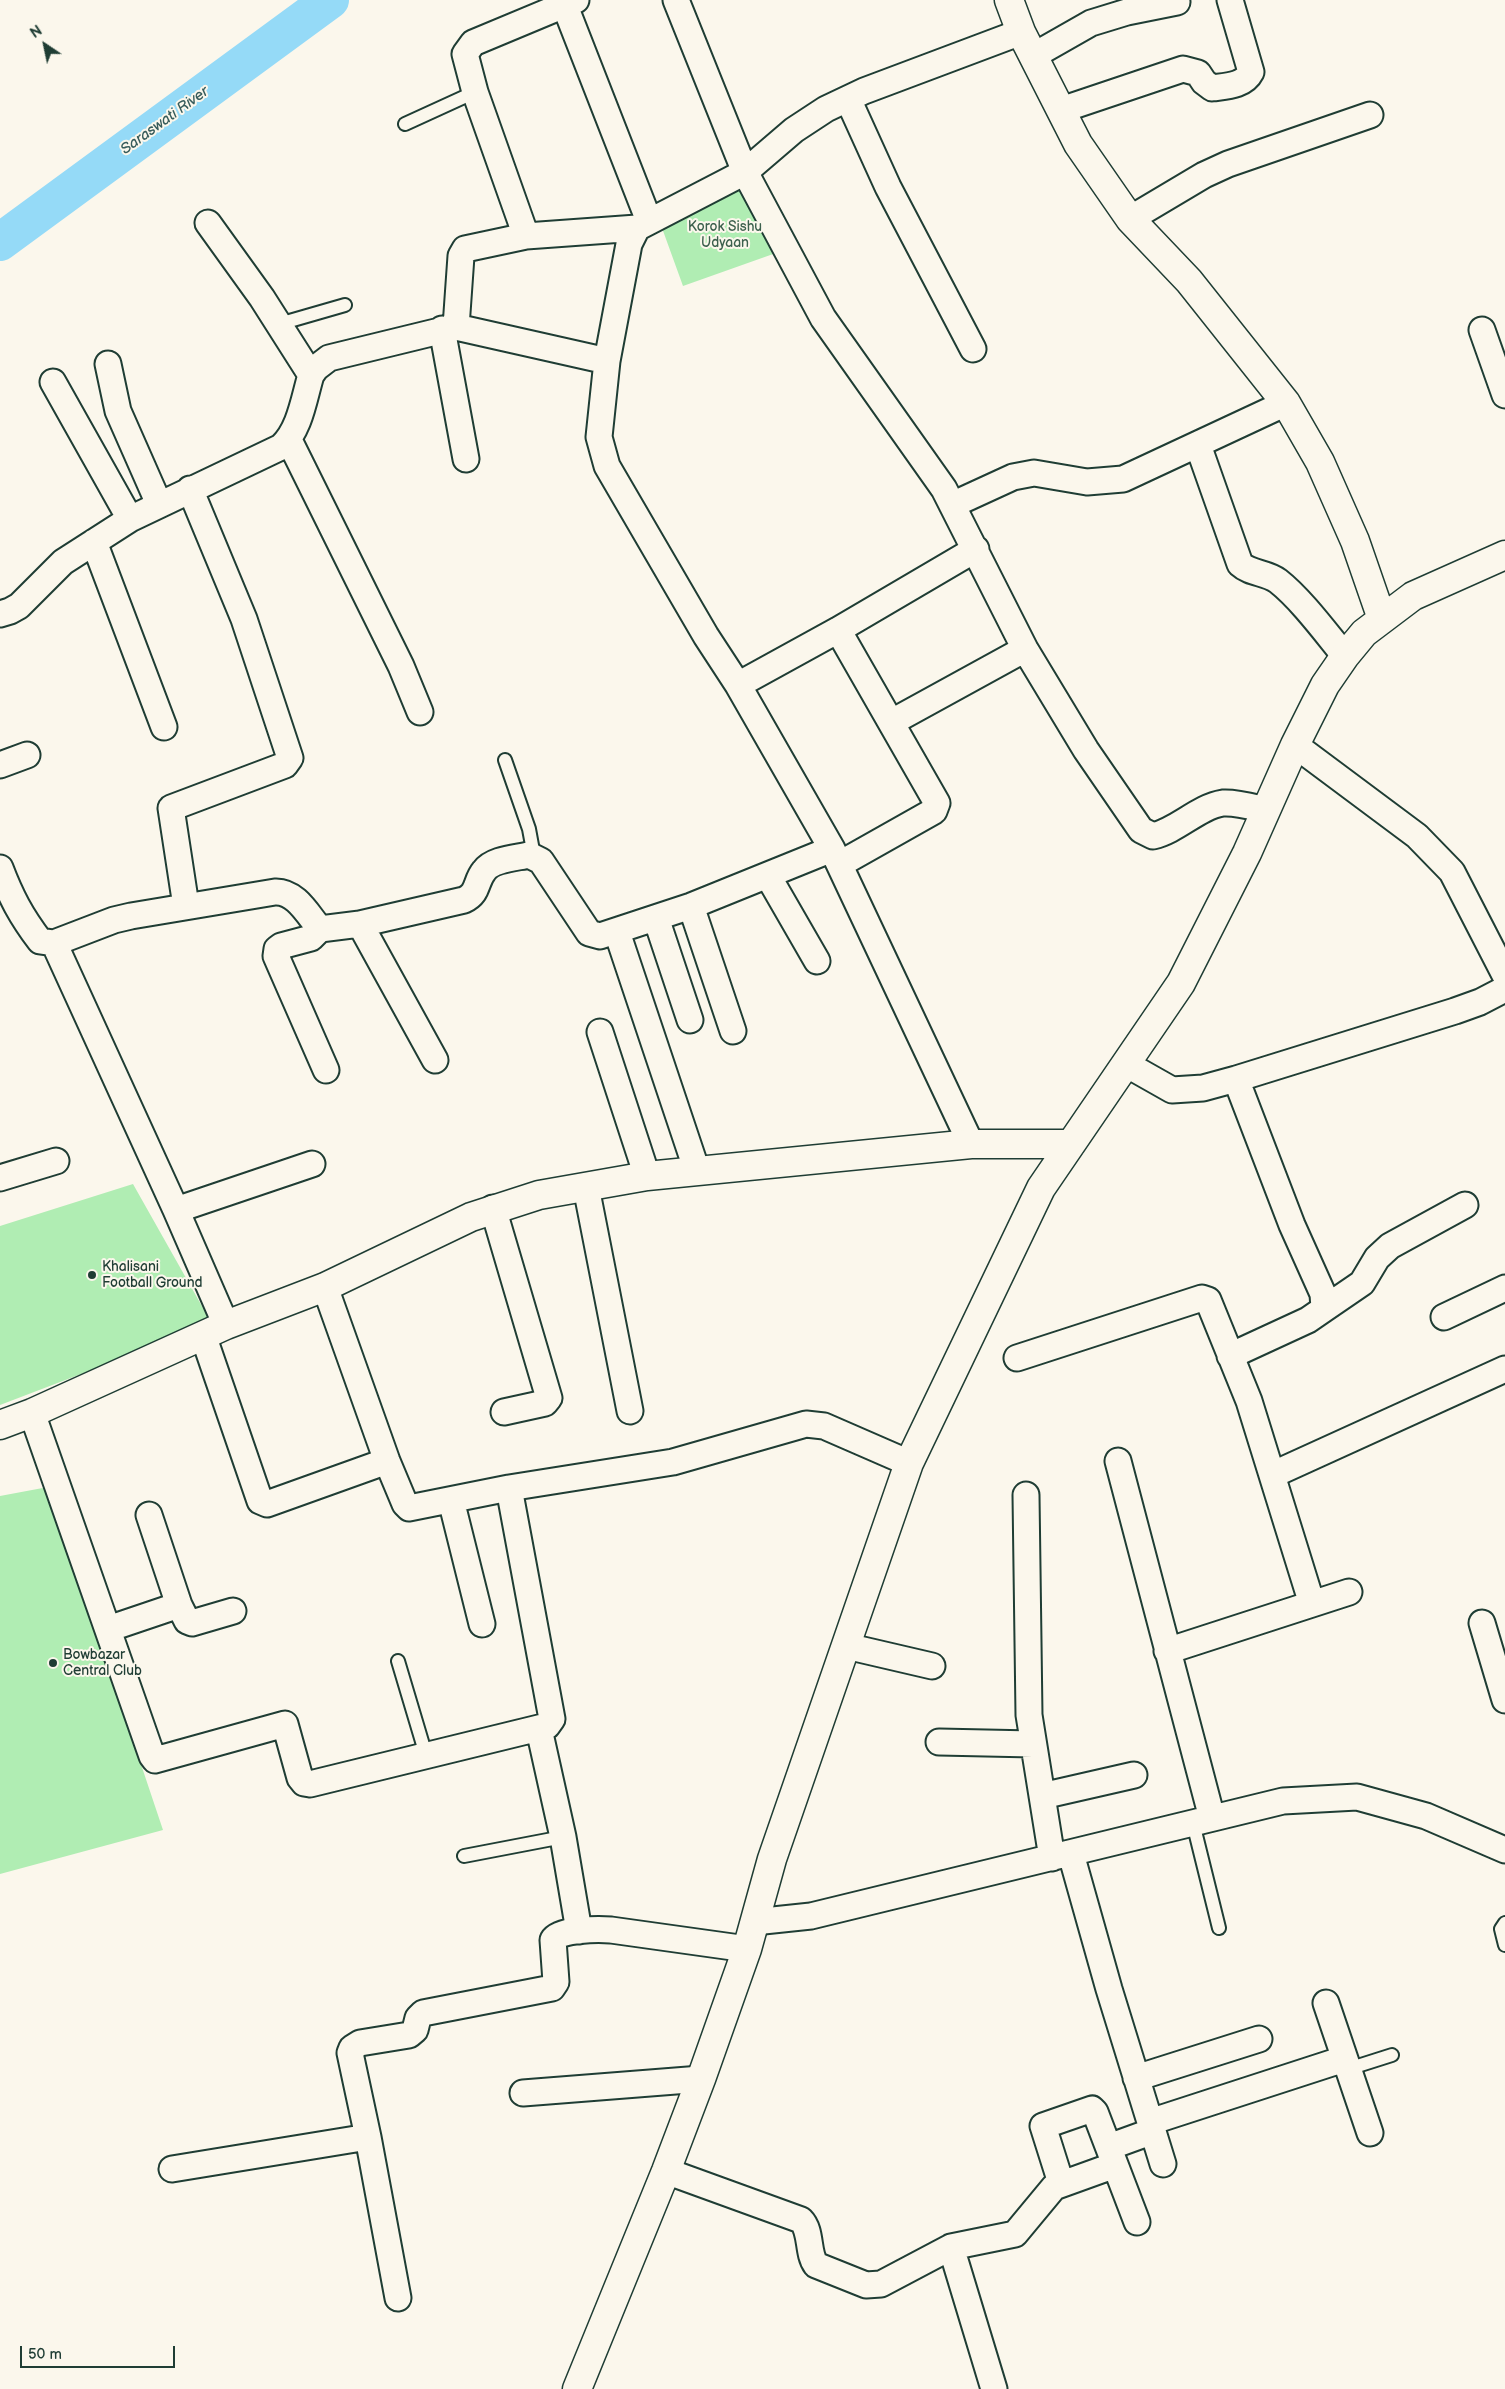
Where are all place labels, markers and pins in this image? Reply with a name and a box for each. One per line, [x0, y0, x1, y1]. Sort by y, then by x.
place label: Khalisani Football Ground [102, 1259, 203, 1292]
marker: Khalisani Football Ground [86, 1269, 98, 1281]
place label: Bowbazar Central Club [63, 1647, 142, 1680]
marker: Bowbazar Central Club [47, 1657, 59, 1669]

